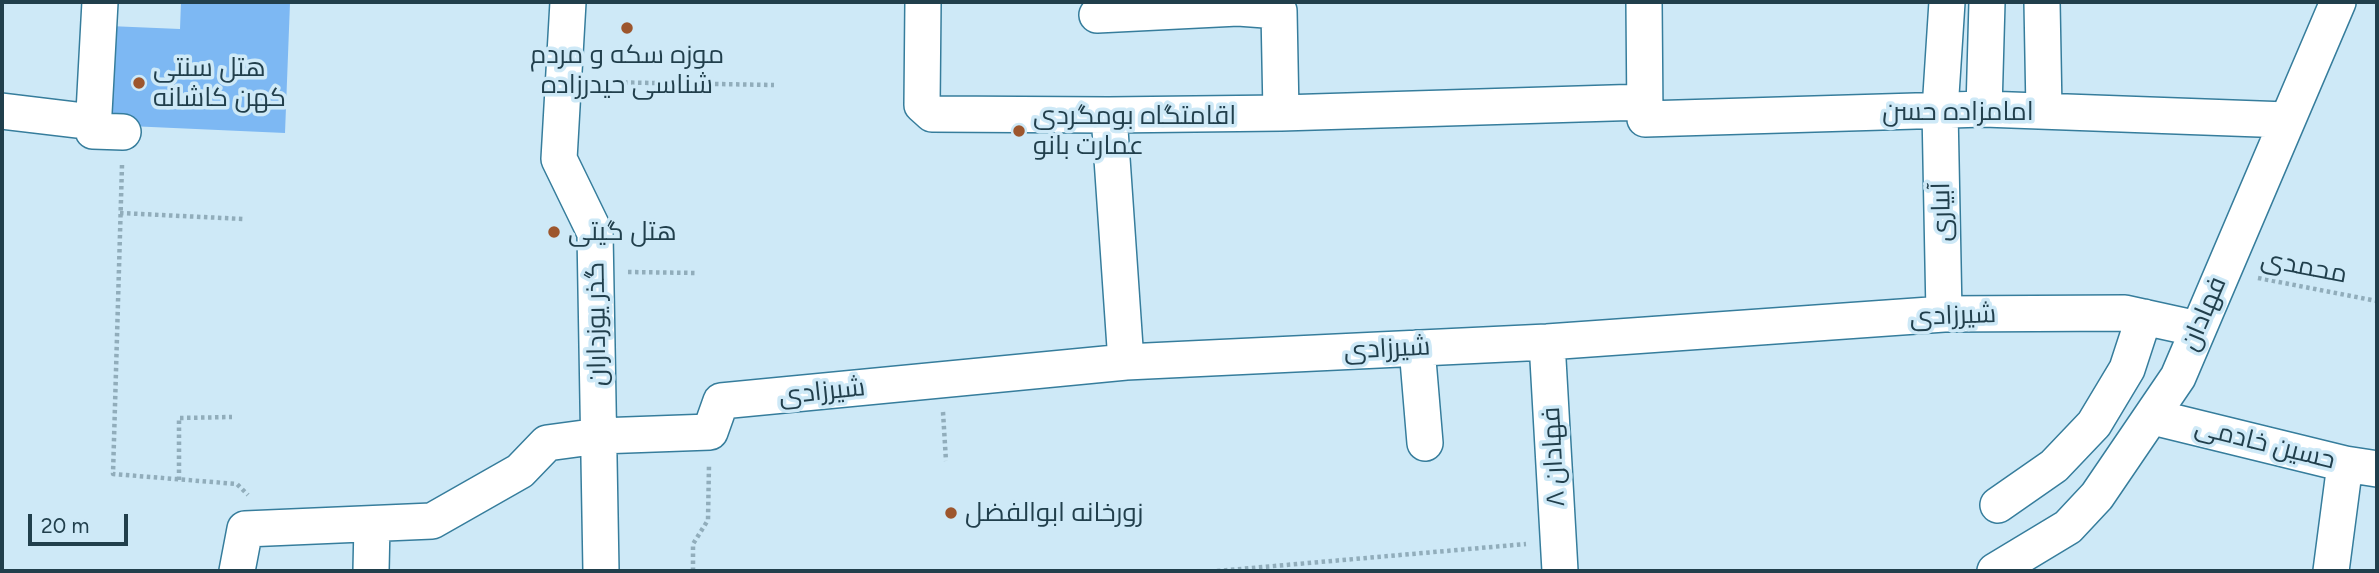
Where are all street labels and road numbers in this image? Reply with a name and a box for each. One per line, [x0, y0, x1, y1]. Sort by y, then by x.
street label: امامزاده حسن [1882, 96, 2034, 128]
street label: آبیاری [1926, 182, 1958, 242]
street label: محمدی [2258, 243, 2350, 291]
street label: گذر يوزداران [580, 262, 614, 386]
street label: فهادان [2175, 272, 2233, 356]
street label: شیرزادی [1909, 299, 1997, 333]
street label: شیرزادی [1343, 331, 1431, 367]
street label: شیرزادی [777, 372, 867, 412]
street label: فهادان ۸ [1536, 406, 1572, 508]
street label: حسین خادمی [2192, 412, 2338, 476]

